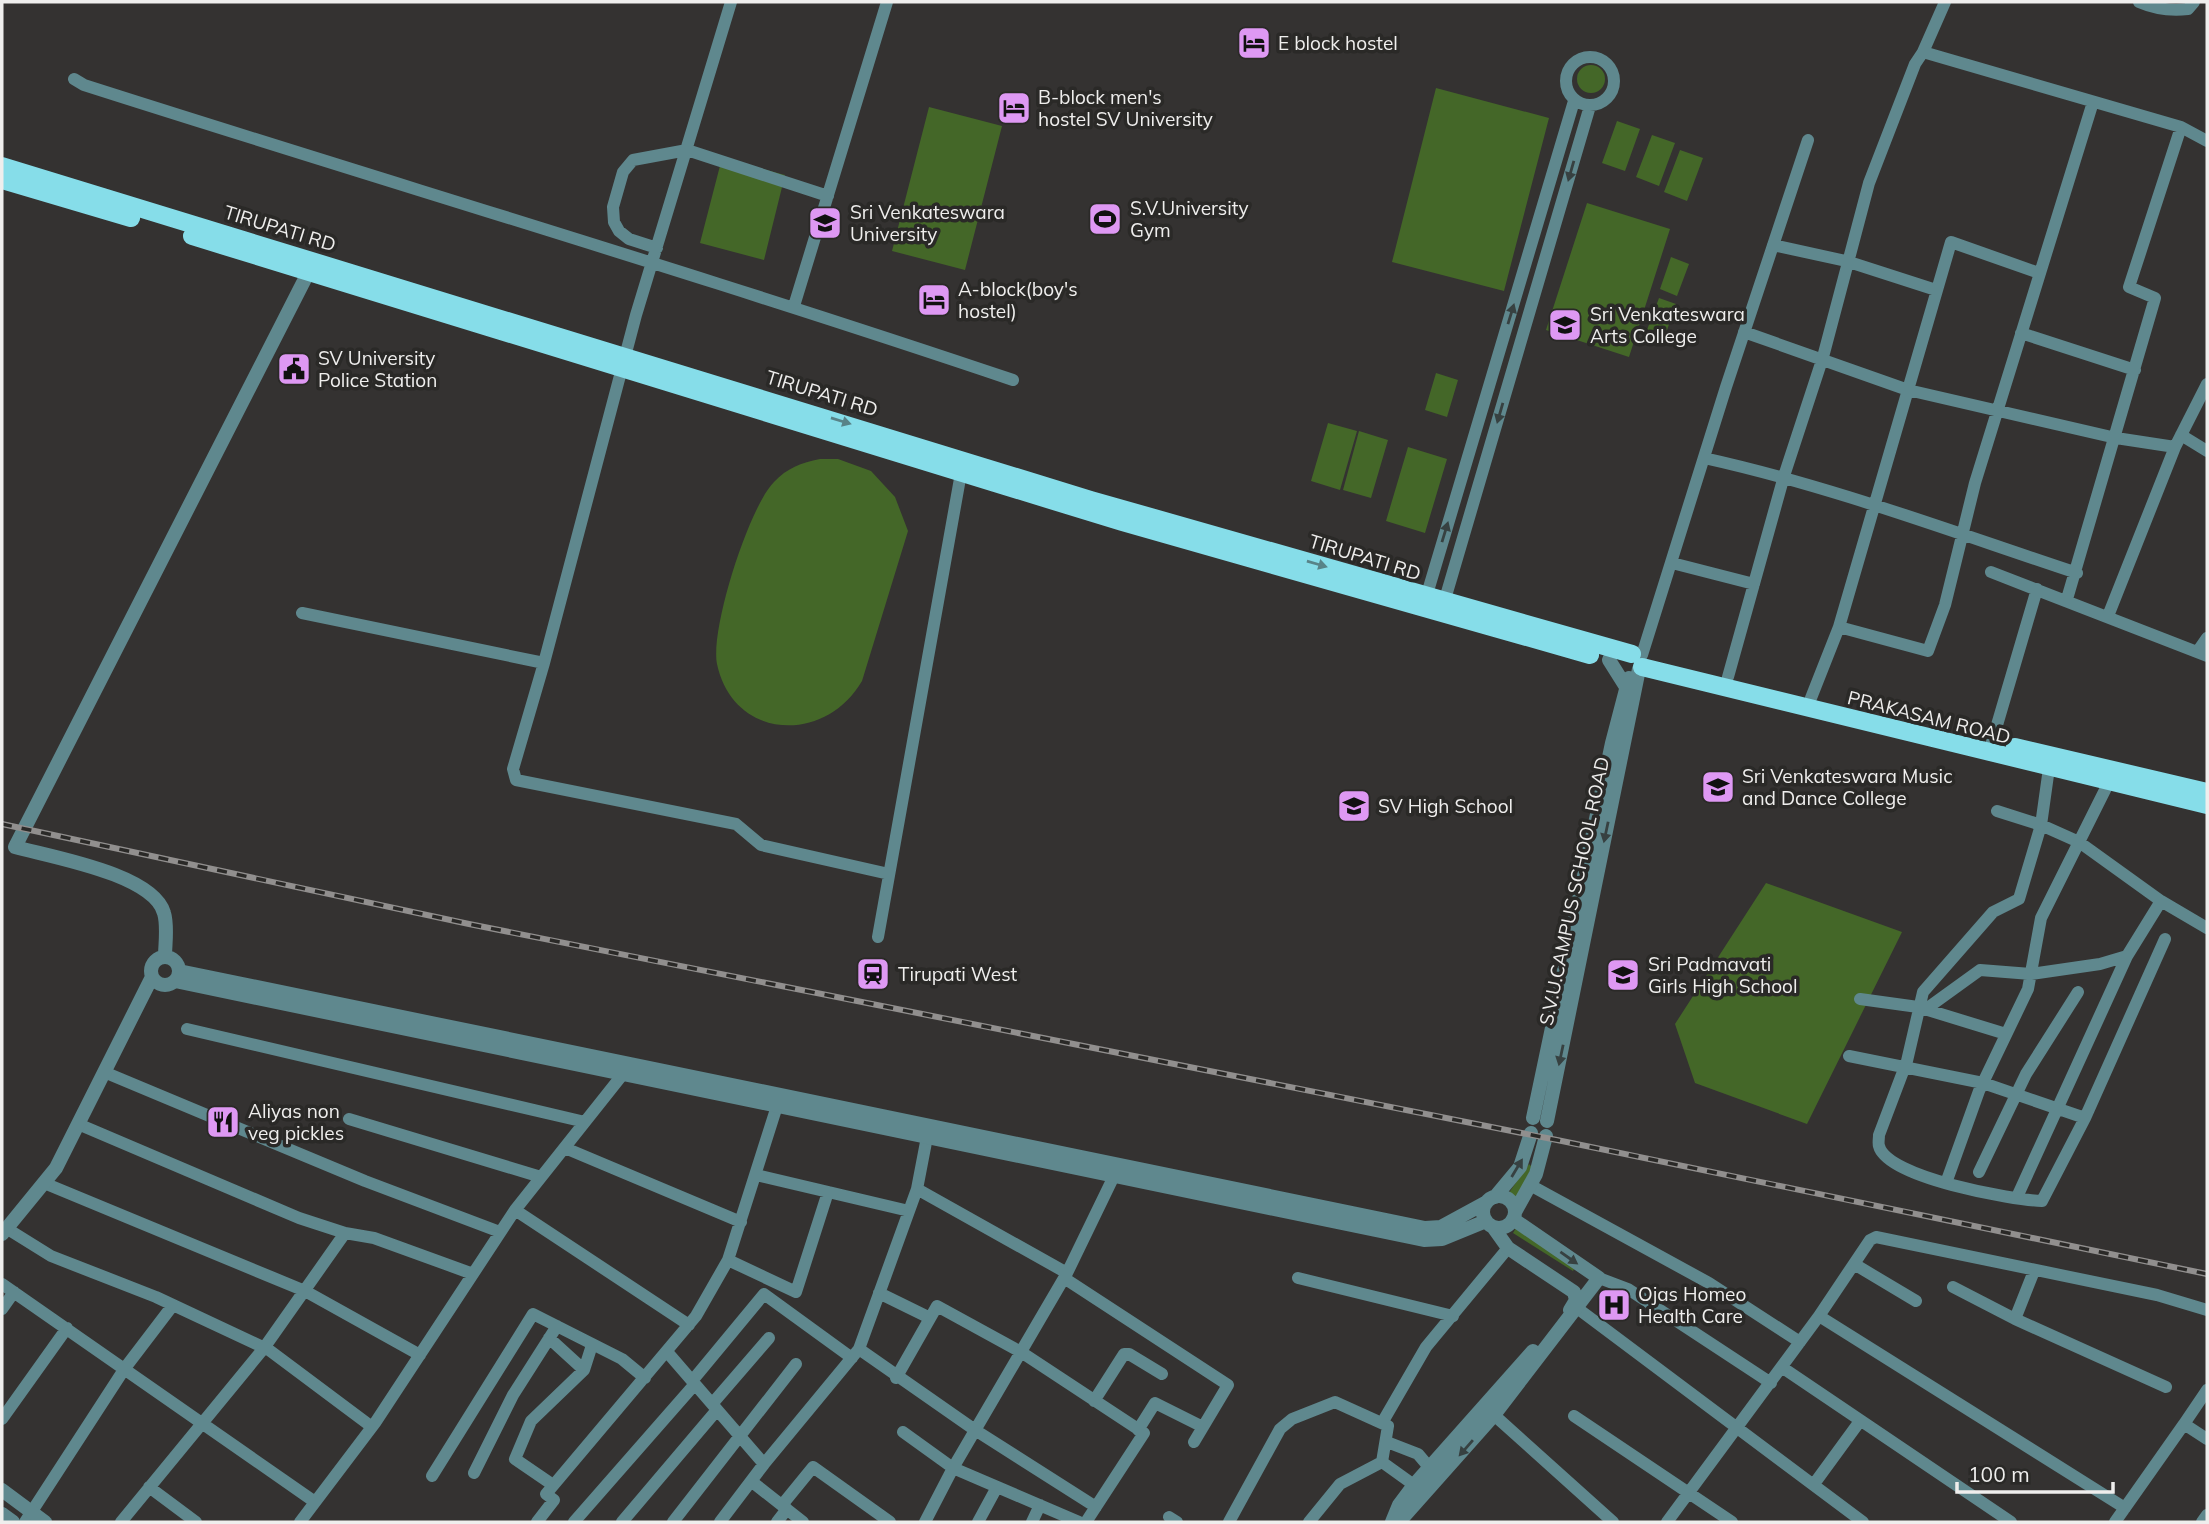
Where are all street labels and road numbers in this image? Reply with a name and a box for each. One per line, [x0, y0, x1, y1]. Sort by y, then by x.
street label: TIRUPATI RD [221, 200, 339, 256]
street label: TIRUPATI RD [763, 365, 881, 421]
street label: TIRUPATI RD [1306, 529, 1424, 585]
street label: PRAKASAM ROAD [1845, 685, 2013, 749]
street label: S.V.U.CAMPUS SCHOOL ROAD [1534, 755, 1614, 1027]

